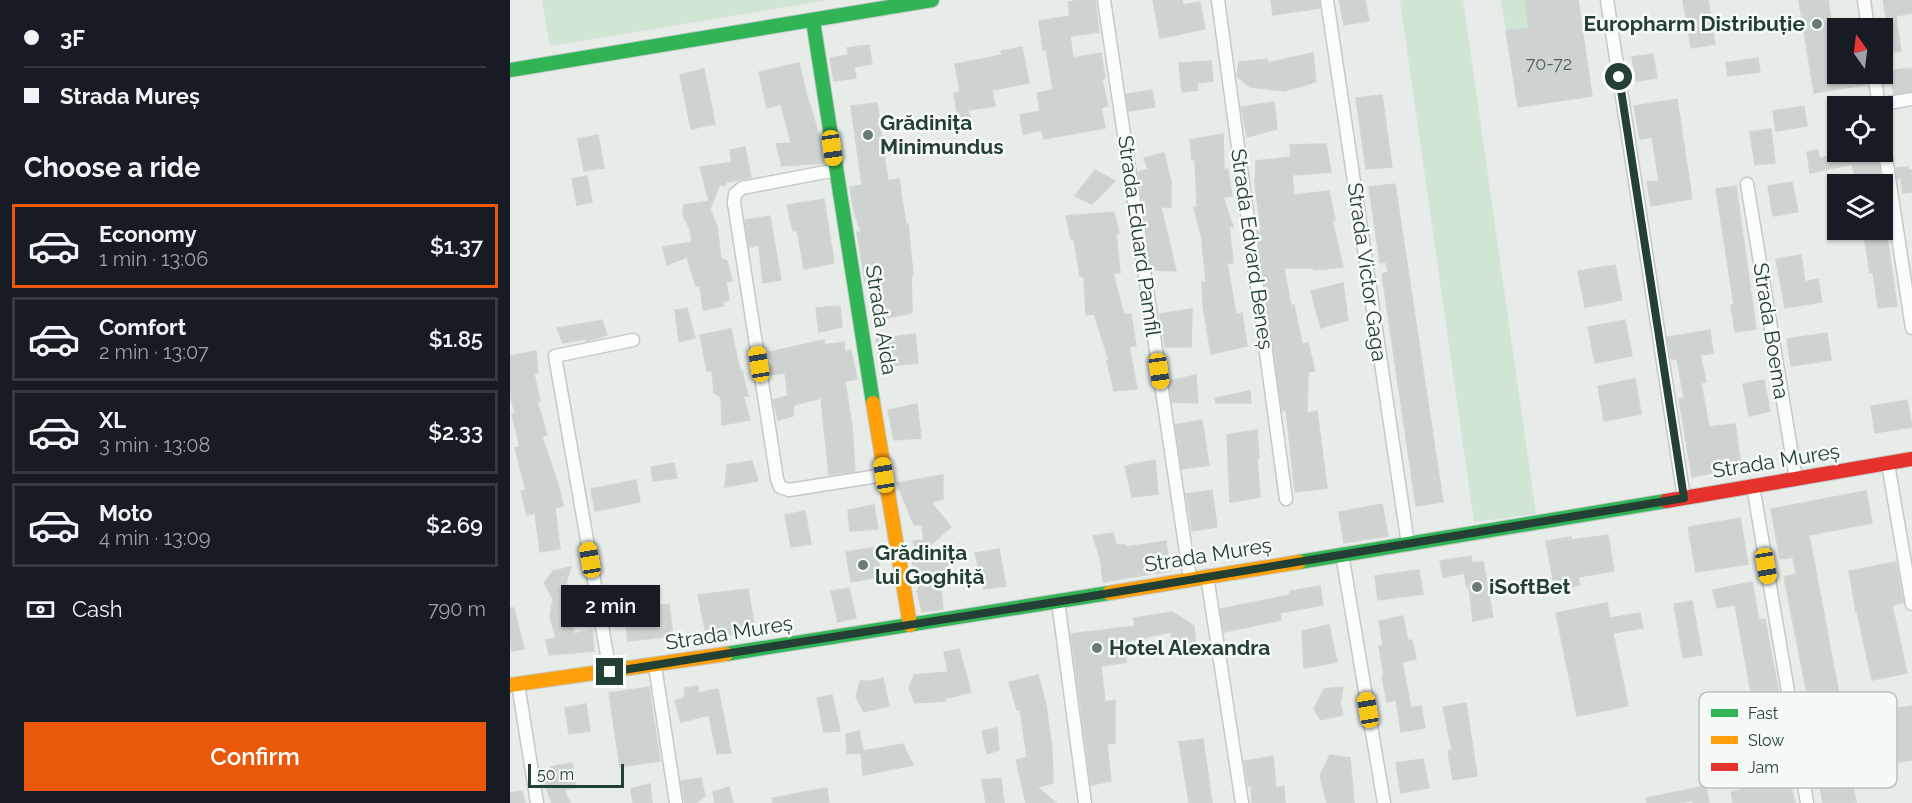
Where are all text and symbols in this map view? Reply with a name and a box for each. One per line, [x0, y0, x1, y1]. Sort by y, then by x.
place label: Europharm Distribuție [1584, 11, 1805, 36]
marker: Europharm Distribuție [1810, 17, 1824, 31]
north arrow [1827, 18, 1893, 84]
map controls [1827, 18, 1893, 240]
text: 3F [60, 25, 85, 51]
house number: 70-72 [1526, 53, 1572, 74]
route start [1605, 63, 1632, 90]
text: Strada Mureș [60, 83, 200, 109]
button: locate [1827, 96, 1893, 162]
place label: Grădinița Minimundus [880, 110, 1004, 159]
marker: Grădinița Minimundus [861, 128, 875, 142]
car [821, 129, 843, 167]
street label: Strada Eduard Pamfil [1113, 134, 1166, 338]
street label: Strada Edvard Beneș [1226, 147, 1279, 351]
text: Choose a ride [24, 152, 200, 183]
button: layers [1827, 174, 1893, 240]
street label: Strada Victor Gaga [1343, 181, 1392, 363]
icon: car [27, 219, 81, 273]
text: Economy [99, 221, 197, 247]
text: $1.37 [430, 233, 483, 259]
text: 1 min · 13:06 [99, 247, 208, 271]
street label: Strada Boema [1748, 261, 1795, 401]
street label: Strada Aida [860, 263, 903, 377]
icon: car [27, 312, 81, 366]
text: Comfort [99, 314, 186, 340]
text: $1.85 [429, 326, 483, 352]
text: 2 min · 13:07 [99, 340, 209, 364]
car [747, 345, 771, 383]
car [1148, 352, 1170, 390]
icon: car [27, 405, 81, 459]
text: XL [99, 407, 126, 433]
text: $2.33 [428, 419, 483, 445]
text: 3 min · 13:08 [99, 433, 210, 457]
street label: Strada Mureș [1710, 438, 1841, 483]
car [872, 456, 896, 494]
icon: car [27, 498, 81, 552]
text: Moto [99, 500, 153, 526]
text: $2.69 [426, 512, 483, 538]
text: 4 min · 13:09 [99, 526, 210, 550]
street label: Strada Mureș [1142, 532, 1273, 577]
place label: Grădinița lui Goghiță [875, 540, 984, 589]
car [578, 541, 602, 579]
car [1754, 547, 1778, 585]
marker: Grădinița lui Goghiță [856, 558, 870, 572]
place label: iSoftBet [1489, 574, 1571, 599]
marker: iSoftBet [1470, 580, 1484, 594]
callout: 2 min [561, 585, 660, 627]
icon: cash [24, 593, 57, 626]
text: 2 min [585, 594, 636, 618]
text: Cash [72, 596, 123, 622]
text: 790 m [428, 597, 486, 621]
street label: Strada Mureș [663, 610, 794, 655]
place label: Hotel Alexandra [1109, 635, 1270, 660]
marker: Hotel Alexandra [1090, 641, 1104, 655]
route end [596, 658, 623, 685]
car [1356, 691, 1380, 729]
legend [1699, 692, 1897, 788]
text: Fast [1748, 704, 1779, 723]
button: Confirm [24, 722, 486, 791]
text: Slow [1748, 731, 1784, 750]
text: Jam [1748, 758, 1779, 777]
scale bar [528, 761, 624, 788]
text: 50 m [537, 765, 574, 784]

